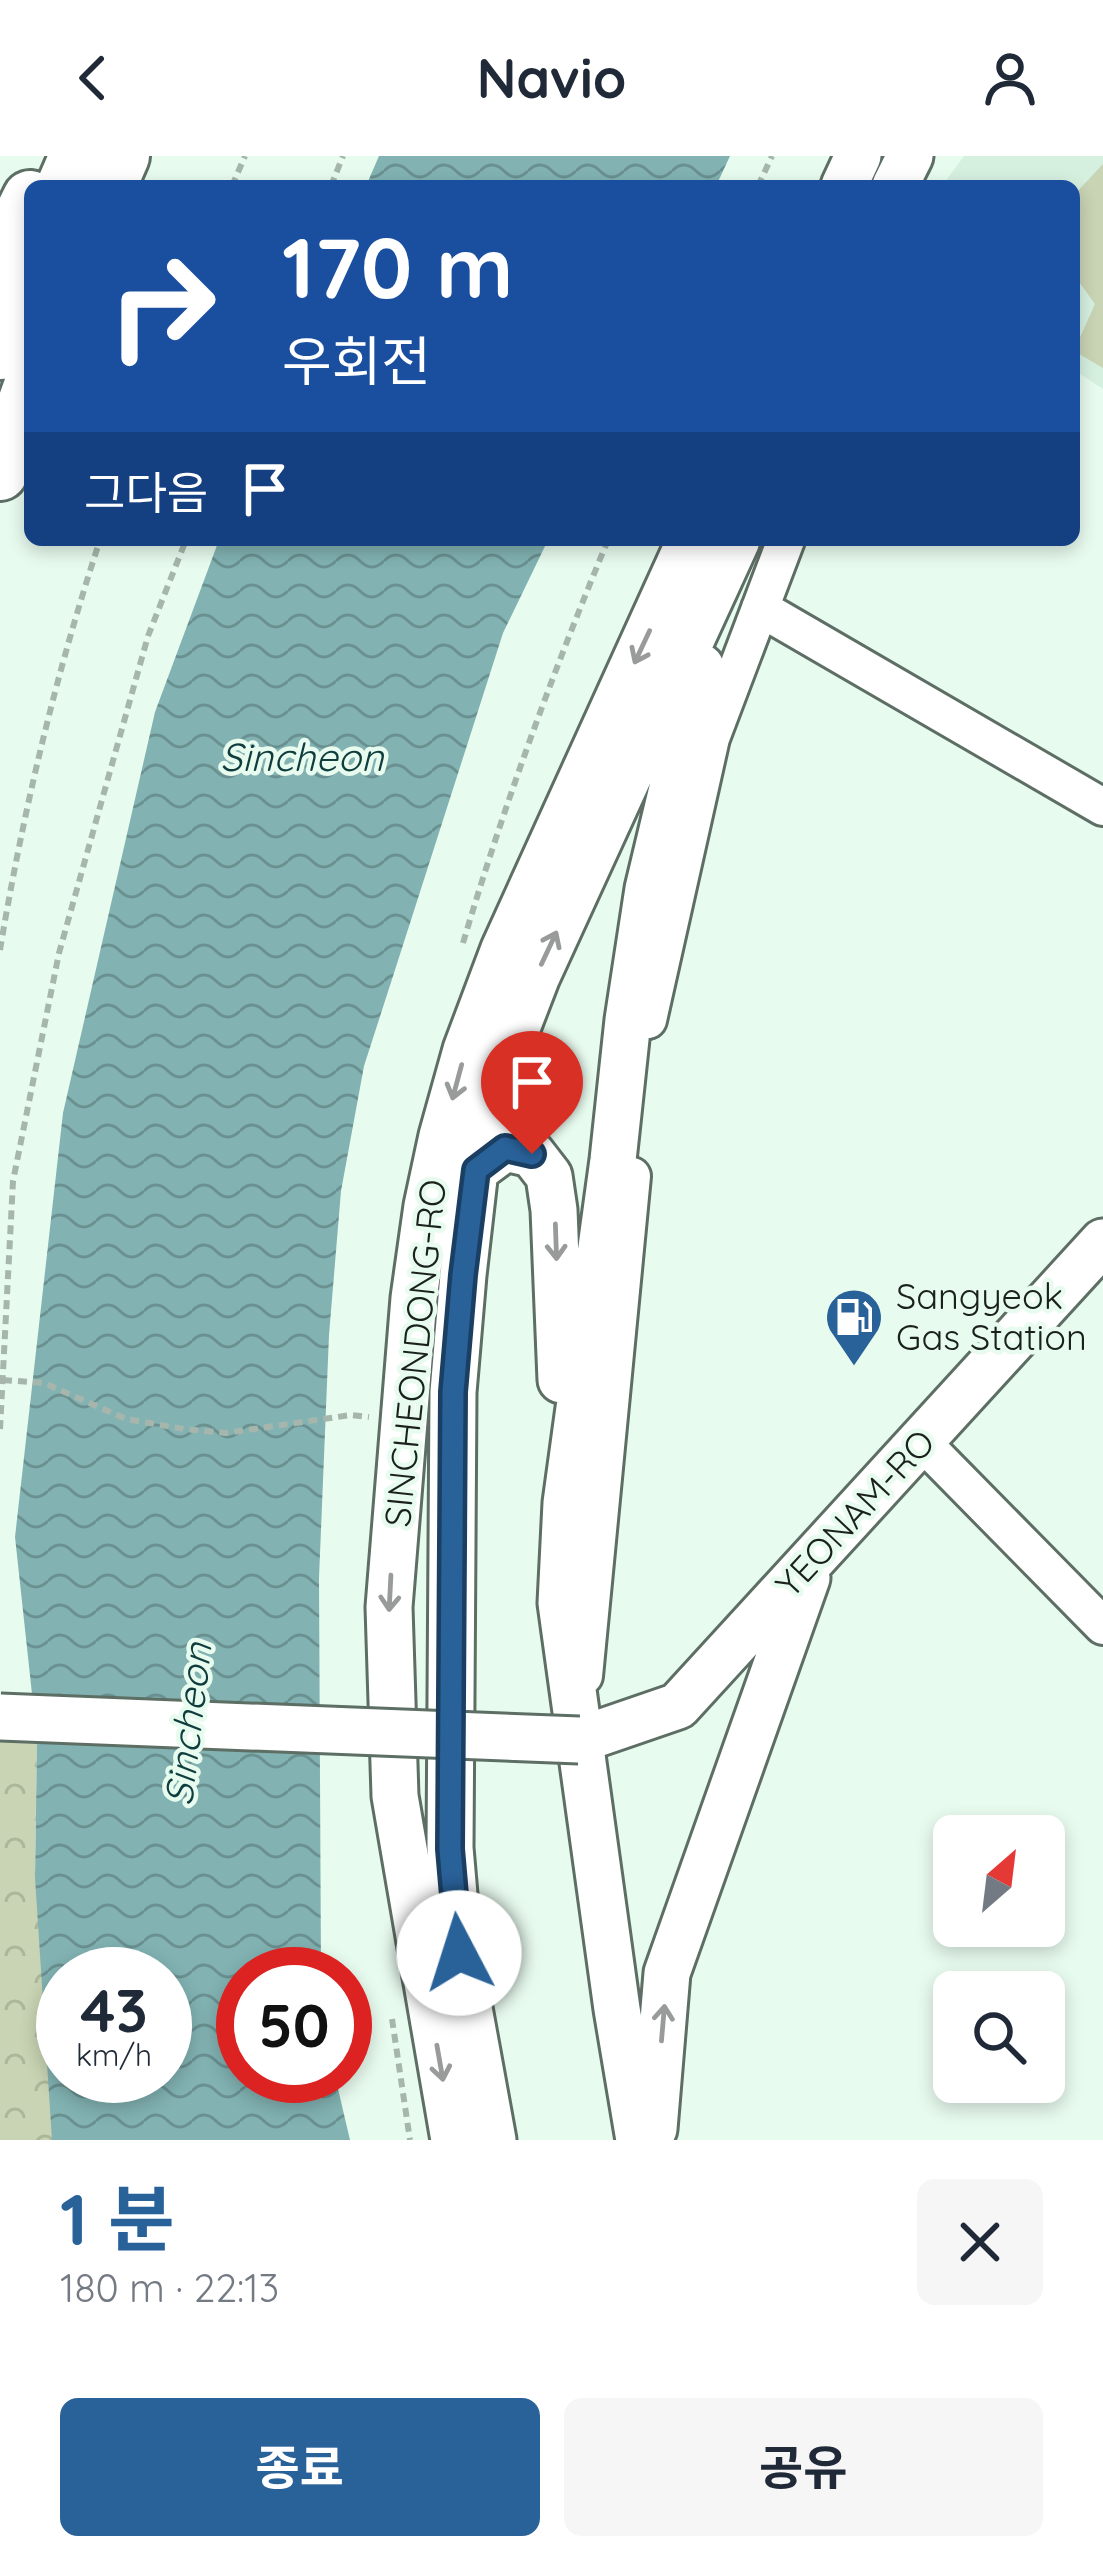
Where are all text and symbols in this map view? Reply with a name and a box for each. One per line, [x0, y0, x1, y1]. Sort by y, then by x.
text: Navio [477, 44, 626, 112]
icon: back [60, 45, 126, 111]
icon: person [977, 45, 1043, 111]
text: 170 m [282, 214, 513, 319]
icon: right [84, 228, 240, 384]
text: 우회전 [282, 327, 431, 395]
icon: arrive [232, 456, 298, 522]
text: 그다음 [84, 464, 208, 520]
one-way arrow [630, 628, 652, 664]
water label: Sincheon [220, 732, 385, 781]
one-way arrow [540, 931, 562, 967]
pin [481, 1031, 583, 1154]
icon: arrive [499, 1049, 565, 1115]
one-way arrow [444, 1063, 466, 1101]
street label: SINCHEONDONG-RO [374, 1177, 455, 1529]
one-way arrow [544, 1222, 567, 1261]
place label: Sangyeok Gas Station [896, 1273, 1087, 1359]
fuel station icon: Sangyeok Gas Station [823, 1286, 885, 1368]
street label: YEONAM-RO [766, 1419, 944, 1606]
one-way arrow [378, 1573, 401, 1612]
water label: Sincheon [153, 1638, 222, 1808]
north arrow [933, 1815, 1065, 1947]
map controls [933, 1815, 1065, 2103]
position arrow [396, 1890, 522, 2016]
speed limit sign: 50 [216, 1947, 372, 2103]
button: search [933, 1971, 1065, 2103]
text: 43 [80, 1972, 148, 2047]
one-way arrow [651, 2004, 674, 2043]
text: km/h [76, 2036, 152, 2074]
one-way arrow [430, 2043, 453, 2082]
text: 1 분 [60, 2173, 174, 2263]
button: close [917, 2179, 1043, 2305]
text: 180 m · 22:13 [60, 2263, 279, 2312]
button: 종료 [60, 2398, 540, 2536]
button: 공유 [564, 2398, 1043, 2536]

